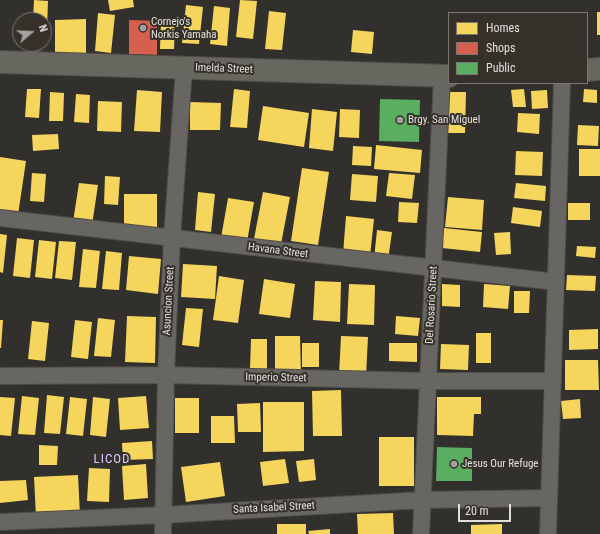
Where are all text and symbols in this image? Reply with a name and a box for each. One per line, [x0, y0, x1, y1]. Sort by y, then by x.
north arrow [12, 12, 52, 52]
legend [448, 12, 588, 84]
place label: Cornejo's Norkis Yamaha [151, 15, 216, 41]
text: Homes [486, 21, 520, 35]
text: N [36, 23, 50, 34]
marker: Cornejo's Norkis Yamaha [138, 23, 148, 33]
text: Shops [486, 41, 515, 55]
street label: Imelda Street [195, 61, 253, 77]
text: Public [486, 61, 515, 75]
place label: Brgy. San Miguel [408, 113, 480, 127]
marker: Brgy. San Miguel [395, 115, 405, 125]
street label: Havana Street [247, 241, 309, 261]
street label: Asuncion Street [161, 266, 177, 336]
street label: Del Rosario Street [423, 266, 441, 344]
street label: Imperio Street [245, 371, 307, 385]
district label: LICOD [93, 452, 131, 468]
place label: Jesus Our Refuge [462, 457, 539, 471]
marker: Jesus Our Refuge [449, 459, 459, 469]
scale bar [460, 496, 513, 522]
street label: Santa Isabel Street [233, 499, 315, 517]
text: 20 m [465, 504, 489, 518]

